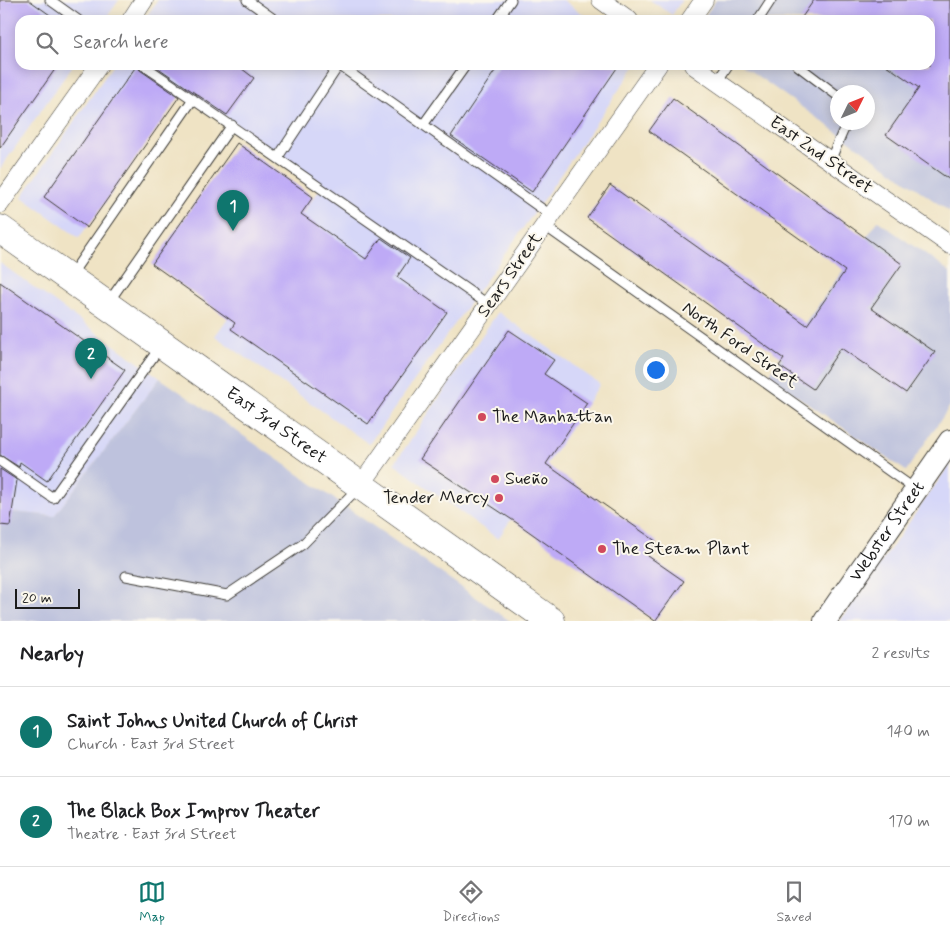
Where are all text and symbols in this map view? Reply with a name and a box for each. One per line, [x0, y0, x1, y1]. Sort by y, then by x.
search box [15, 15, 935, 70]
icon: search [33, 29, 61, 57]
text: Search here [73, 30, 169, 55]
north arrow [830, 85, 875, 130]
street label: East 2nd Street [765, 111, 877, 199]
pin: 1 [217, 190, 249, 231]
street label: Sears Street [472, 227, 548, 322]
street label: North Ford Street [677, 296, 803, 394]
pin: 2 [75, 338, 107, 379]
your location [643, 357, 669, 383]
street label: East 3rd Street [221, 381, 331, 470]
place label: The Manhattan [492, 405, 613, 429]
marker: The Manhattan [476, 411, 488, 423]
place label: Sueño [505, 467, 548, 491]
marker: Sueño [489, 473, 501, 485]
street label: Webster Street [844, 476, 931, 587]
place label: Tender Mercy [383, 486, 489, 510]
marker: Tender Mercy [493, 492, 505, 504]
place label: The Steam Plant [612, 537, 750, 561]
marker: The Steam Plant [596, 543, 608, 555]
scale bar [15, 586, 80, 609]
text: 20 m [22, 589, 52, 607]
text: Nearby [20, 640, 84, 668]
text: 2 results [872, 643, 930, 664]
text: Saint Johns United Church of Christ [67, 709, 358, 734]
text: 1 [32, 721, 40, 742]
text: 140 m [886, 721, 930, 742]
text: Church · East 3rd Street [67, 734, 235, 755]
text: The Black Box Improv Theater [67, 799, 320, 824]
text: 2 [32, 811, 40, 832]
text: 170 m [888, 811, 930, 832]
text: Theatre · East 3rd Street [67, 824, 237, 845]
tab: Map [138, 878, 166, 926]
tab: Directions [443, 878, 500, 926]
tab: Saved [776, 878, 812, 926]

